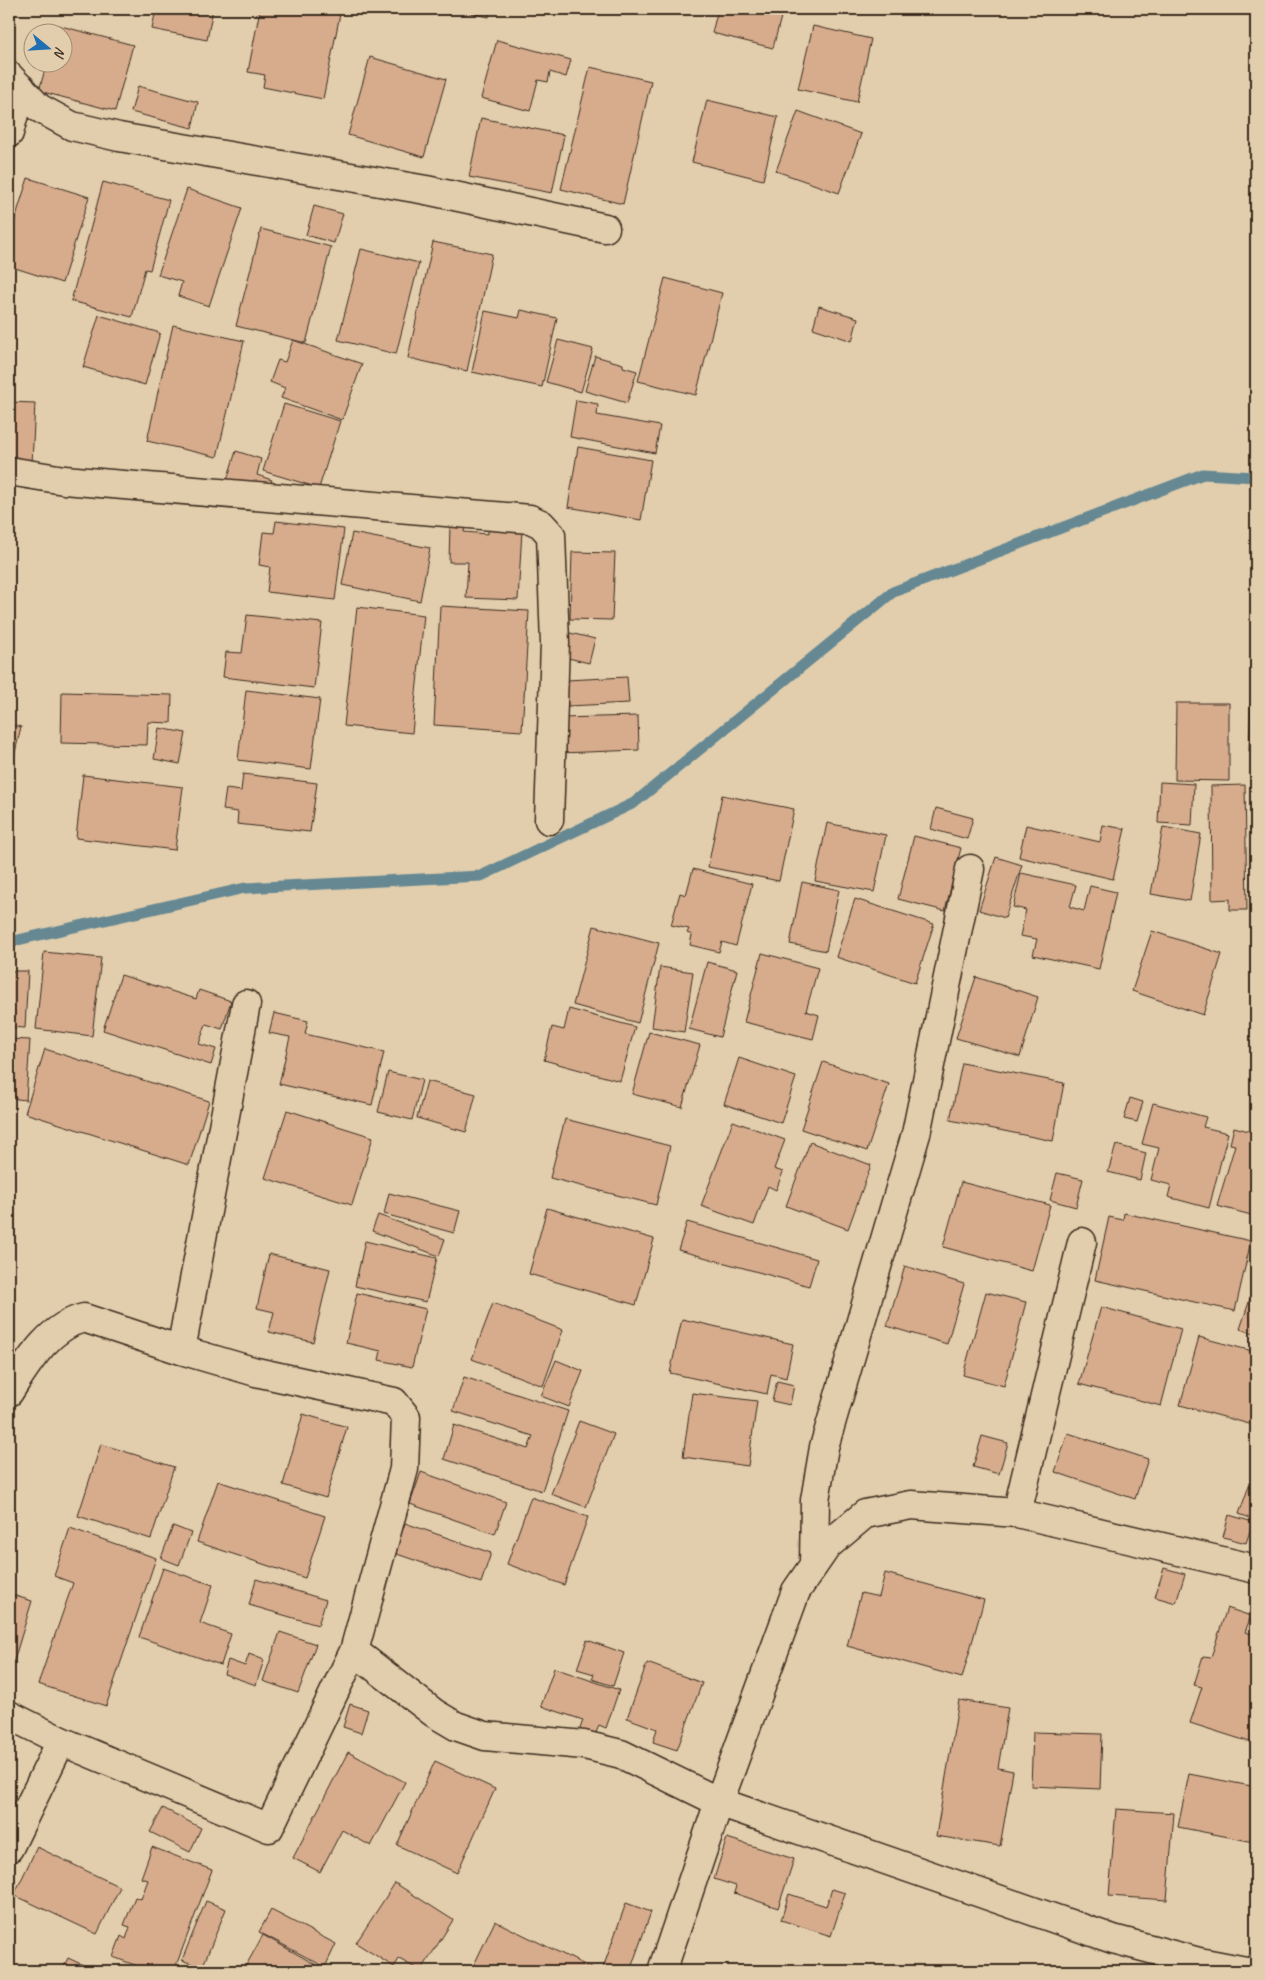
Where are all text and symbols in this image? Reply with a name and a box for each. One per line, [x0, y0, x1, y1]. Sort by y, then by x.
north arrow [22, 22, 72, 72]
text: N [50, 45, 69, 61]

